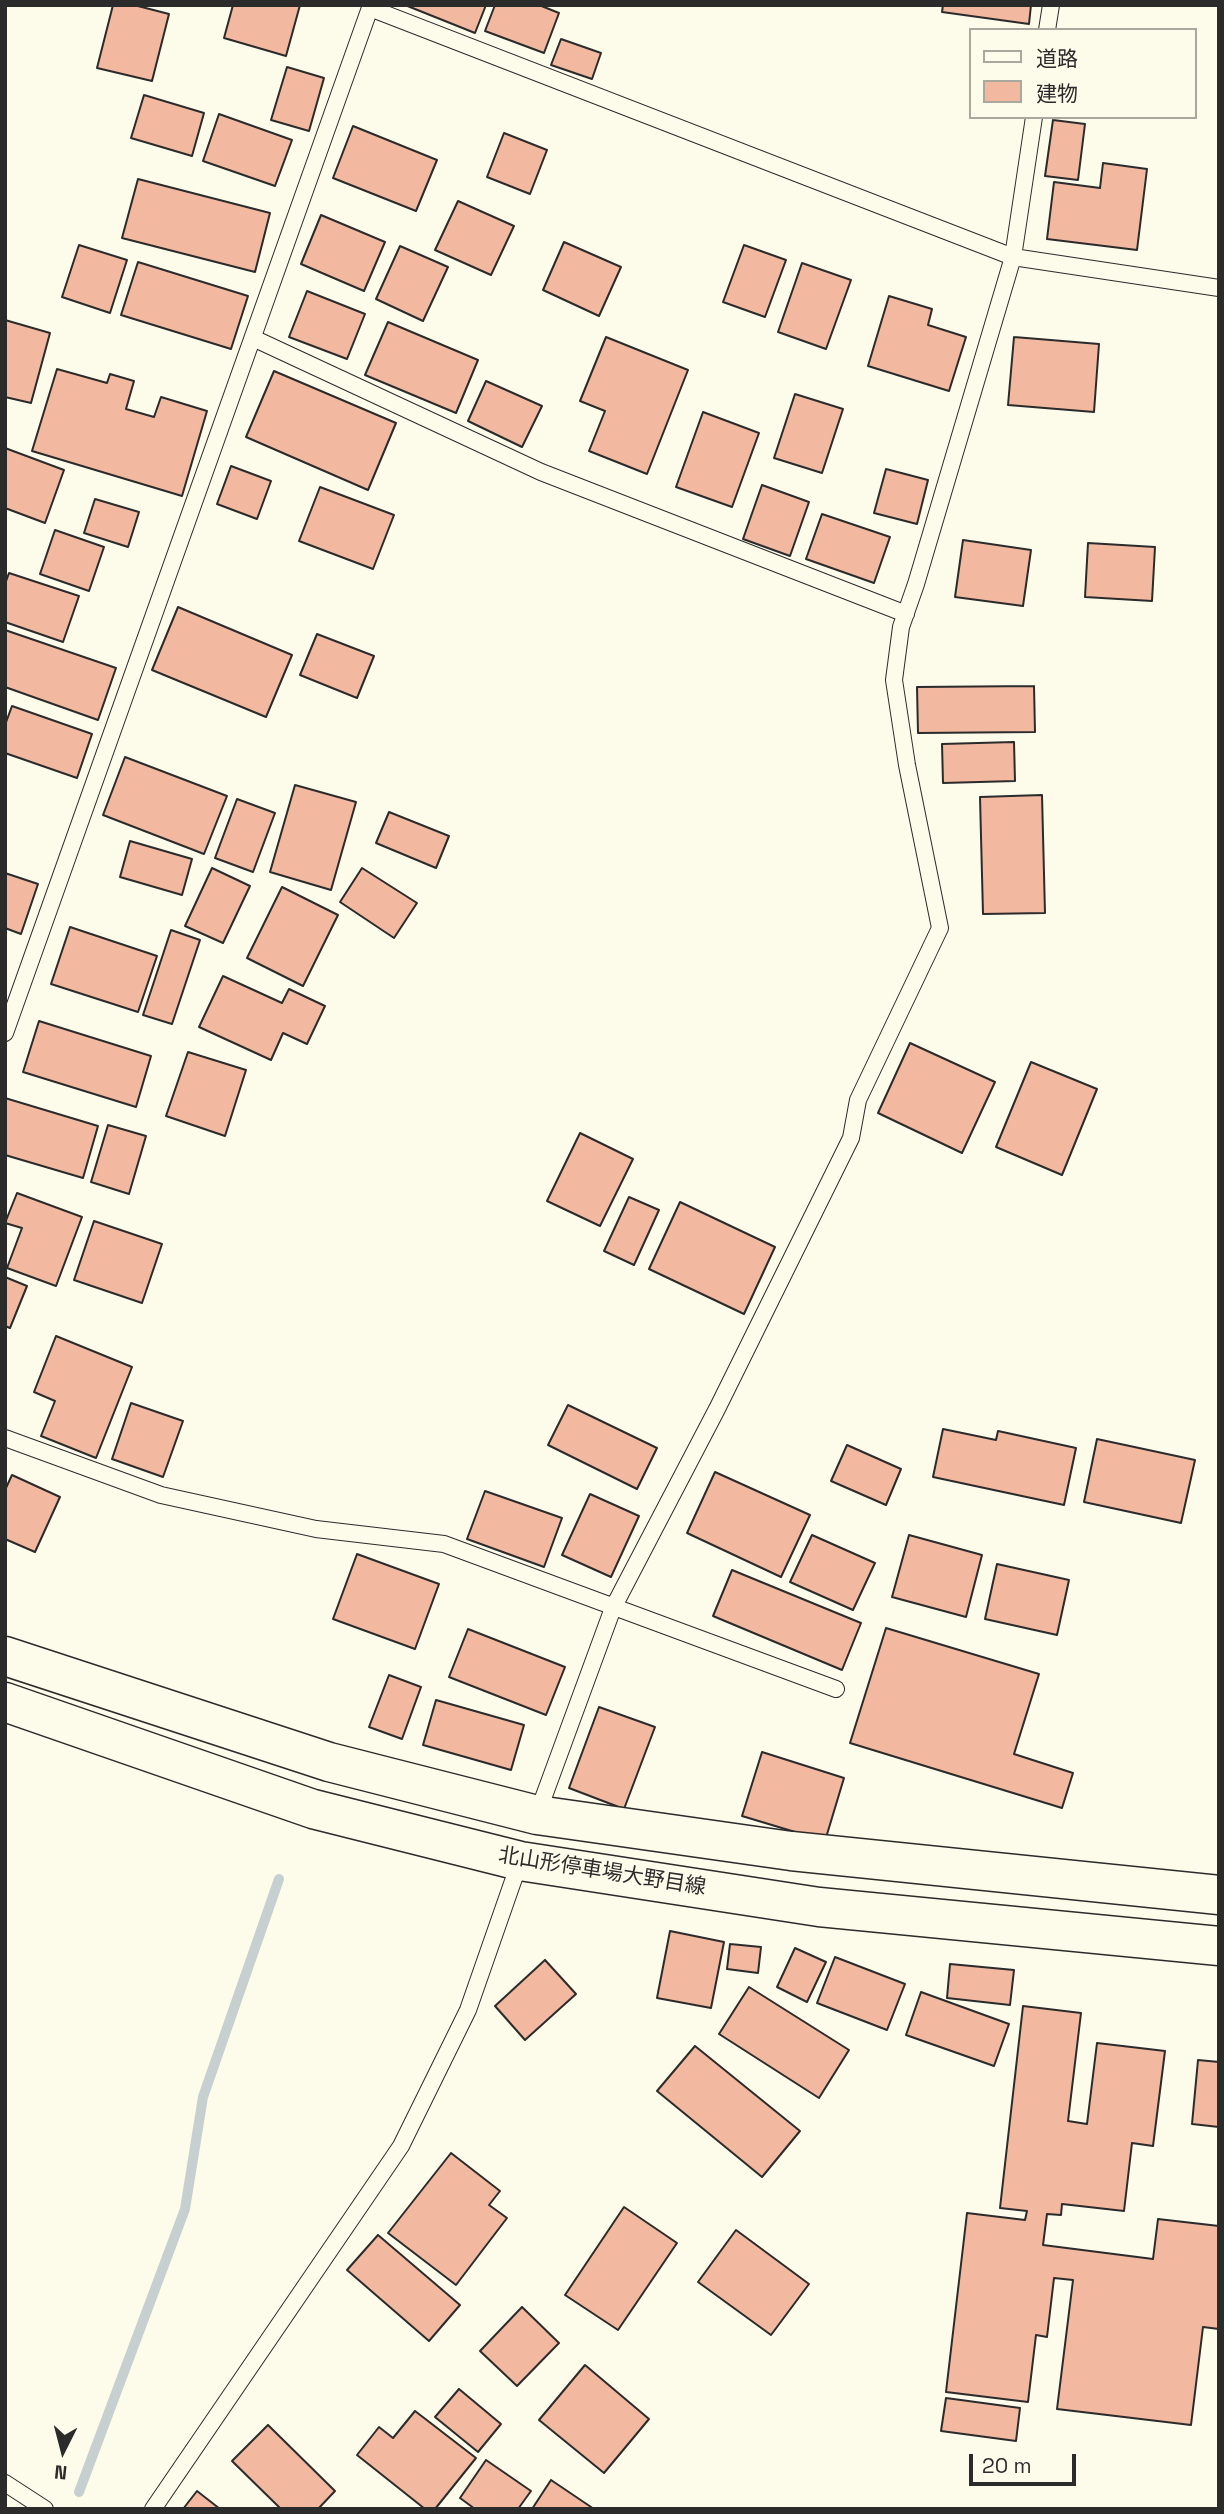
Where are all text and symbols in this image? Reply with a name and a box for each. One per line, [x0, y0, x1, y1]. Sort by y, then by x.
legend [968, 28, 1196, 119]
text: 道路 [1036, 45, 1078, 72]
text: 建物 [1036, 80, 1078, 107]
street label: 北山形停車場大野目線 [496, 1843, 708, 1901]
north arrow [28, 2416, 98, 2486]
scale bar [972, 2440, 1079, 2484]
text: 20 m [982, 2452, 1032, 2479]
text: N [53, 2459, 68, 2485]

